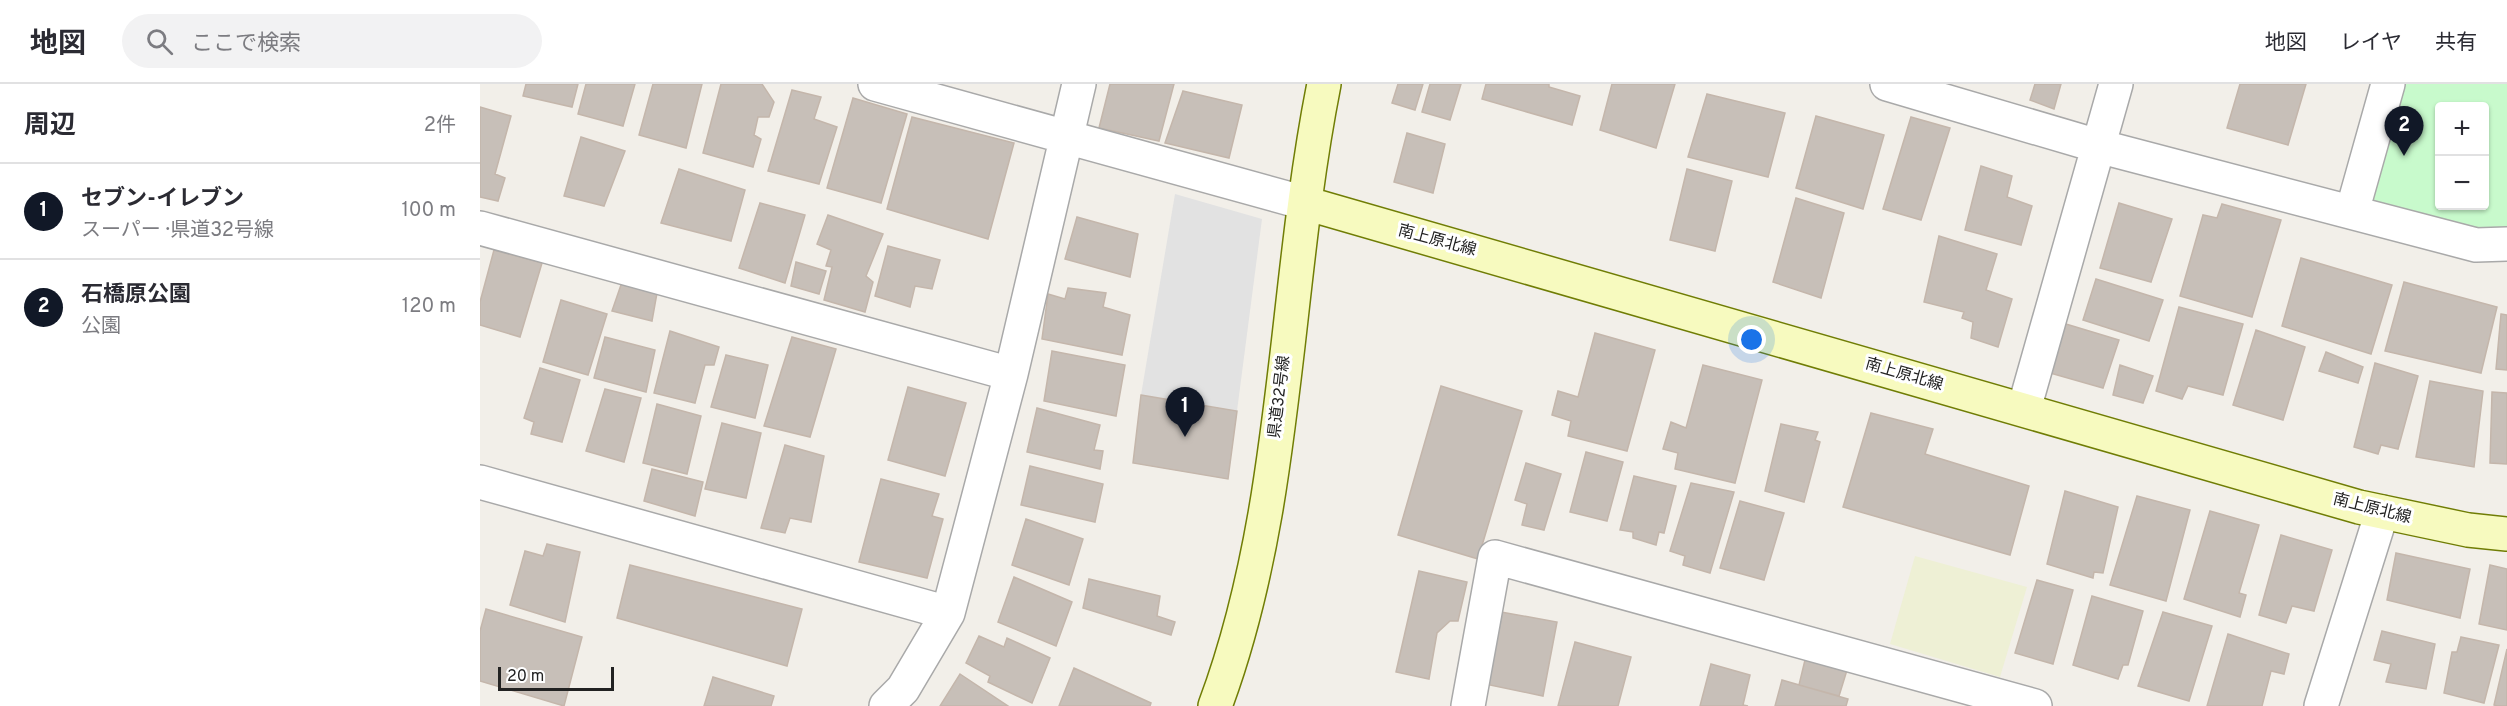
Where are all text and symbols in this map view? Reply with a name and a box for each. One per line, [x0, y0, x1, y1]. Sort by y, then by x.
search box [122, 14, 542, 68]
icon: search [143, 25, 176, 58]
text: 地図 [30, 27, 86, 63]
text: 地図 [2265, 30, 2307, 57]
text: レイヤ [2340, 30, 2402, 57]
text: 共有 [2435, 30, 2477, 57]
text: ここで検索 [191, 31, 301, 58]
map controls [2435, 102, 2489, 210]
button: + [2435, 102, 2489, 156]
pin: 2 [2384, 106, 2424, 156]
text: 周辺 [24, 110, 76, 143]
text: 2件 [424, 113, 456, 139]
button: − [2435, 156, 2489, 210]
text: セブン-イレブン [81, 186, 244, 213]
text: 1 [40, 198, 48, 224]
text: 100 m [401, 198, 456, 224]
text: スーパー · 県道32号線 [81, 218, 274, 244]
street label: 南上原北線 [1396, 221, 1478, 261]
text: 石橋原公園 [81, 282, 191, 309]
text: 2 [37, 294, 50, 320]
text: 120 m [402, 294, 456, 320]
text: 公園 [81, 314, 121, 340]
your location [1737, 325, 1766, 354]
street label: 南上原北線 [1863, 354, 1945, 396]
street label: 県道32号線 [1265, 355, 1295, 439]
pin: 1 [1166, 388, 1204, 437]
street label: 南上原北線 [2331, 490, 2413, 528]
scale bar [498, 664, 614, 692]
text: 20 m [507, 667, 544, 687]

